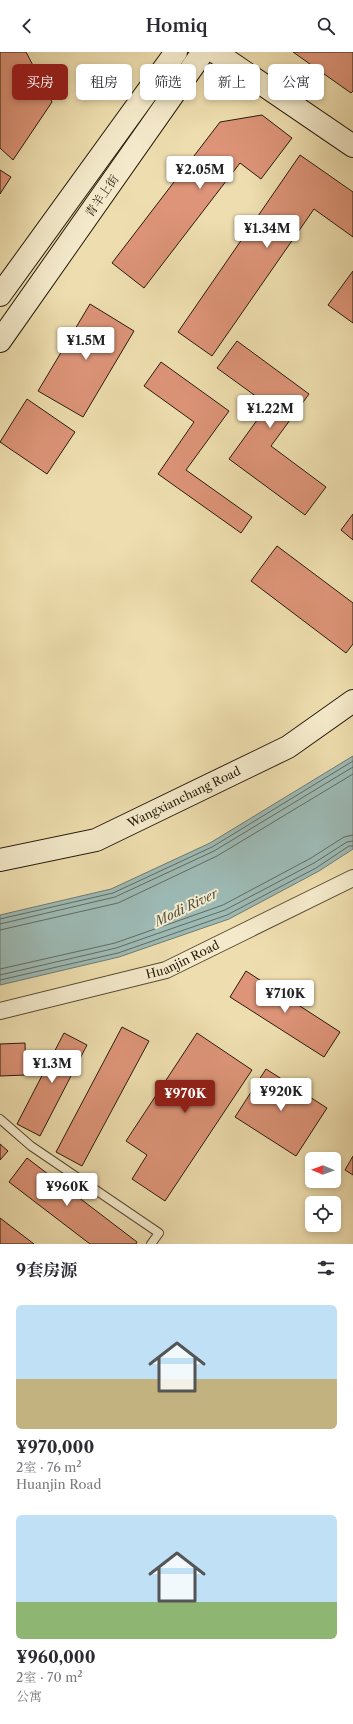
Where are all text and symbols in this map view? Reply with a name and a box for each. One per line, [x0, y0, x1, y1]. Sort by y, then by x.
icon: back [16, 15, 38, 37]
text: Homiq [145, 15, 208, 37]
icon: search [315, 15, 337, 37]
chip: 买房 [12, 64, 68, 100]
chip: 租房 [76, 64, 132, 100]
chip: 筛选 [140, 64, 196, 100]
chip: 新上 [204, 64, 260, 100]
chip: 公寓 [268, 64, 324, 100]
pin: ¥2.05M [167, 156, 233, 190]
text: ¥2.05M [175, 161, 225, 177]
street label: 青羊上街 [82, 171, 122, 220]
pin: ¥1.34M [234, 215, 300, 249]
text: ¥1.34M [243, 220, 291, 236]
pin: ¥1.5M [58, 327, 114, 361]
text: ¥1.5M [66, 332, 106, 348]
pin: ¥1.22M [237, 395, 303, 429]
text: ¥1.22M [246, 400, 294, 416]
street label: Wangxianchang Road [124, 763, 243, 831]
water label: Modi River [150, 884, 221, 930]
street label: Huanjin Road [144, 937, 222, 982]
pin: ¥710K [257, 980, 313, 1014]
text: ¥710K [265, 985, 305, 1001]
pin: ¥1.3M [24, 1050, 80, 1084]
text: ¥1.3M [32, 1055, 72, 1071]
pin: ¥920K [253, 1078, 309, 1112]
pin: ¥970K [157, 1080, 213, 1114]
text: ¥920K [259, 1083, 303, 1099]
text: ¥970K [164, 1085, 206, 1101]
north arrow [305, 1152, 341, 1188]
map controls [305, 1152, 341, 1232]
pin: ¥960K [39, 1173, 95, 1207]
text: ¥960K [45, 1178, 89, 1194]
button: locate [305, 1196, 341, 1232]
icon: filters [315, 1257, 337, 1279]
text: 9套房源 [16, 1260, 77, 1280]
icon: home [141, 1331, 213, 1403]
text: ¥970,000 [16, 1437, 94, 1457]
text: 2室 · 76 m² [16, 1459, 82, 1475]
text: Huanjin Road [16, 1476, 101, 1492]
icon: home [141, 1541, 213, 1613]
text: ¥960,000 [16, 1647, 96, 1667]
text: 2室 · 70 m² [16, 1669, 83, 1685]
text: 公寓 [16, 1688, 42, 1704]

